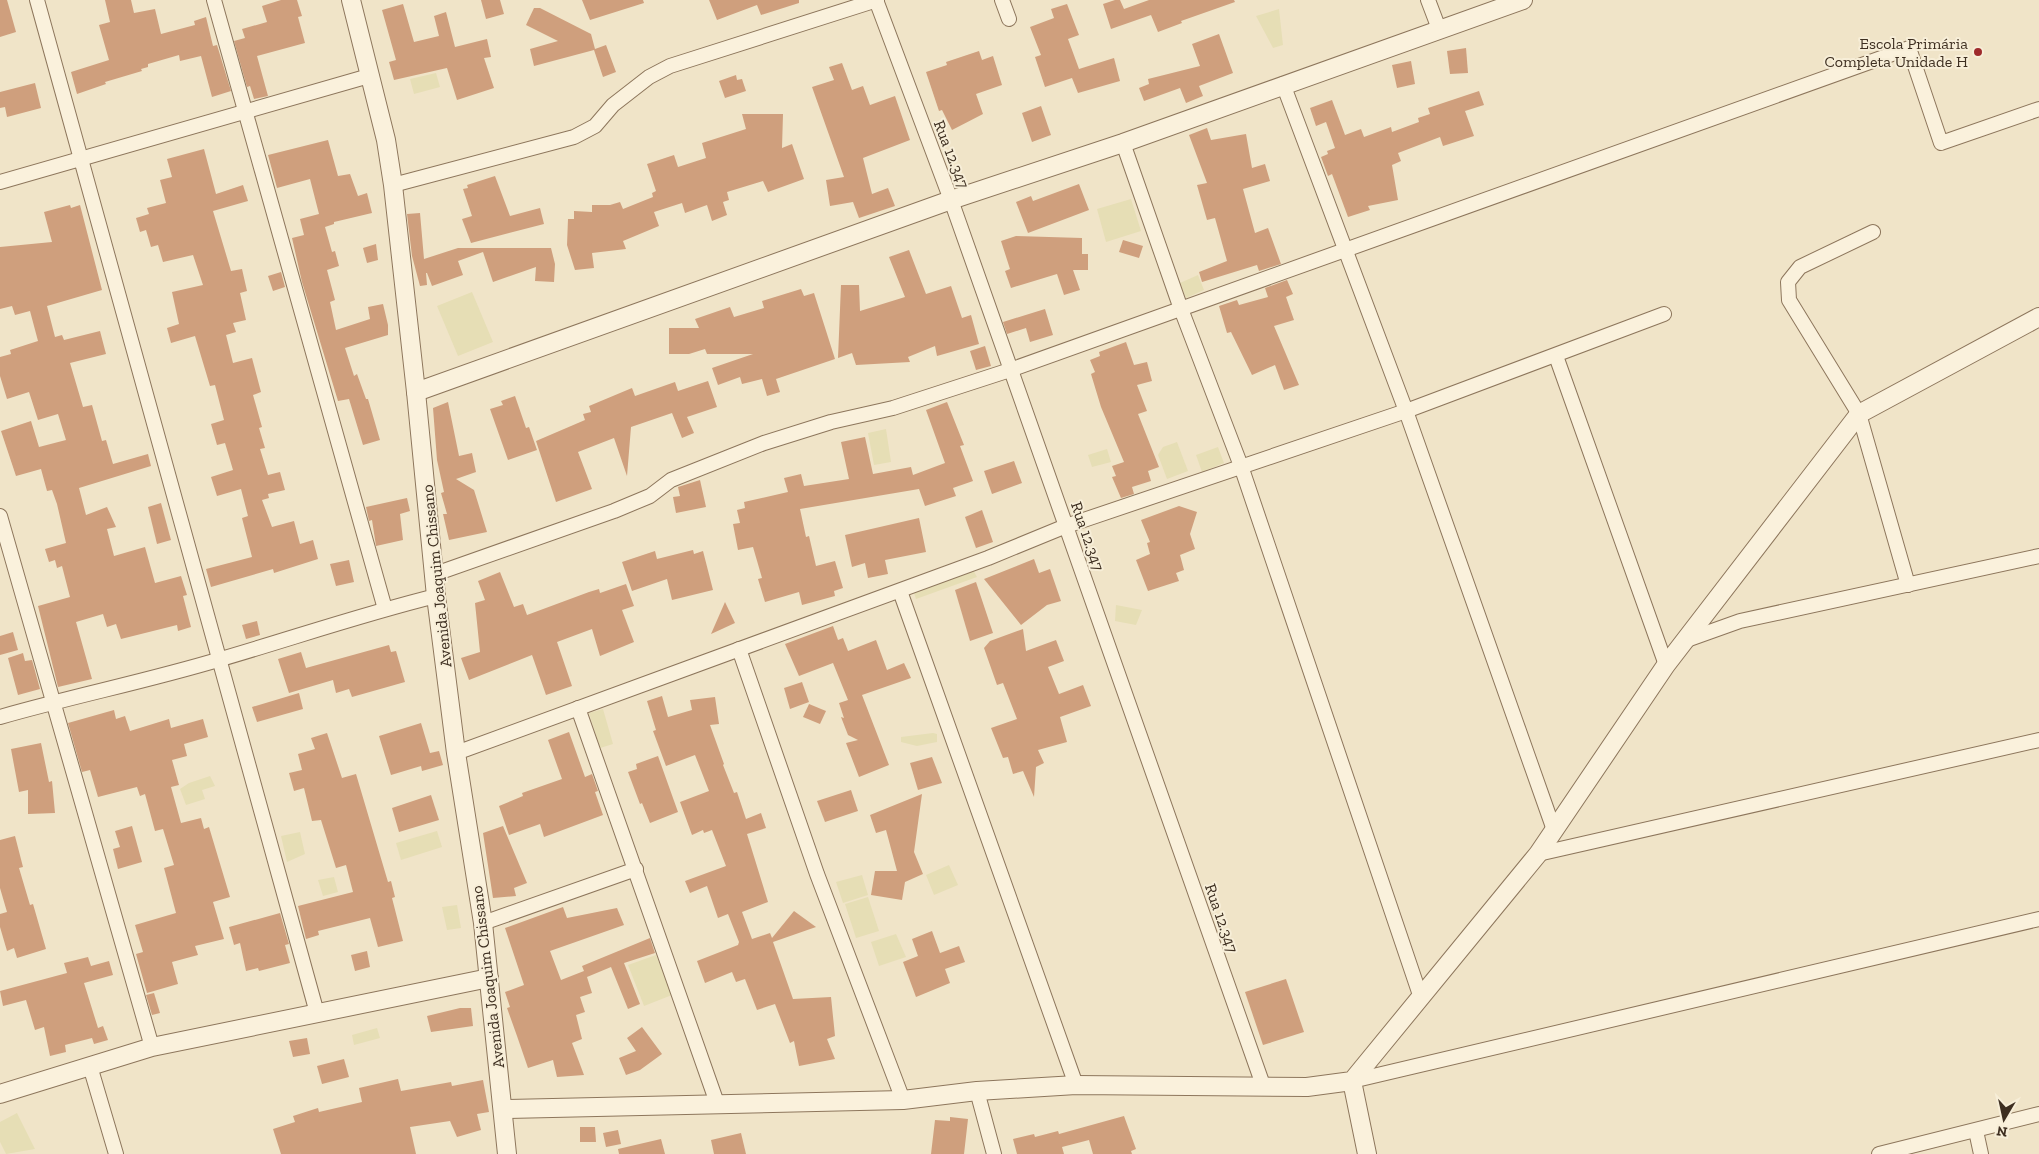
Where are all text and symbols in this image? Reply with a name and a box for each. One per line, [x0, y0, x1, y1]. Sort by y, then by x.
place label: Escola Primária Completa Unidade H [1824, 34, 1968, 71]
marker: Escola Primária Completa Unidade H [1972, 46, 1984, 58]
street label: Rua 12.347 [930, 117, 973, 191]
street label: Avenida Joaquim Chissano [417, 484, 456, 668]
street label: Rua 12.347 [1067, 499, 1108, 574]
street label: Rua 12.347 [1201, 881, 1242, 956]
street label: Avenida Joaquim Chissano [467, 885, 508, 1069]
north arrow [1979, 1094, 2029, 1144]
text: N [1995, 1122, 2009, 1141]

